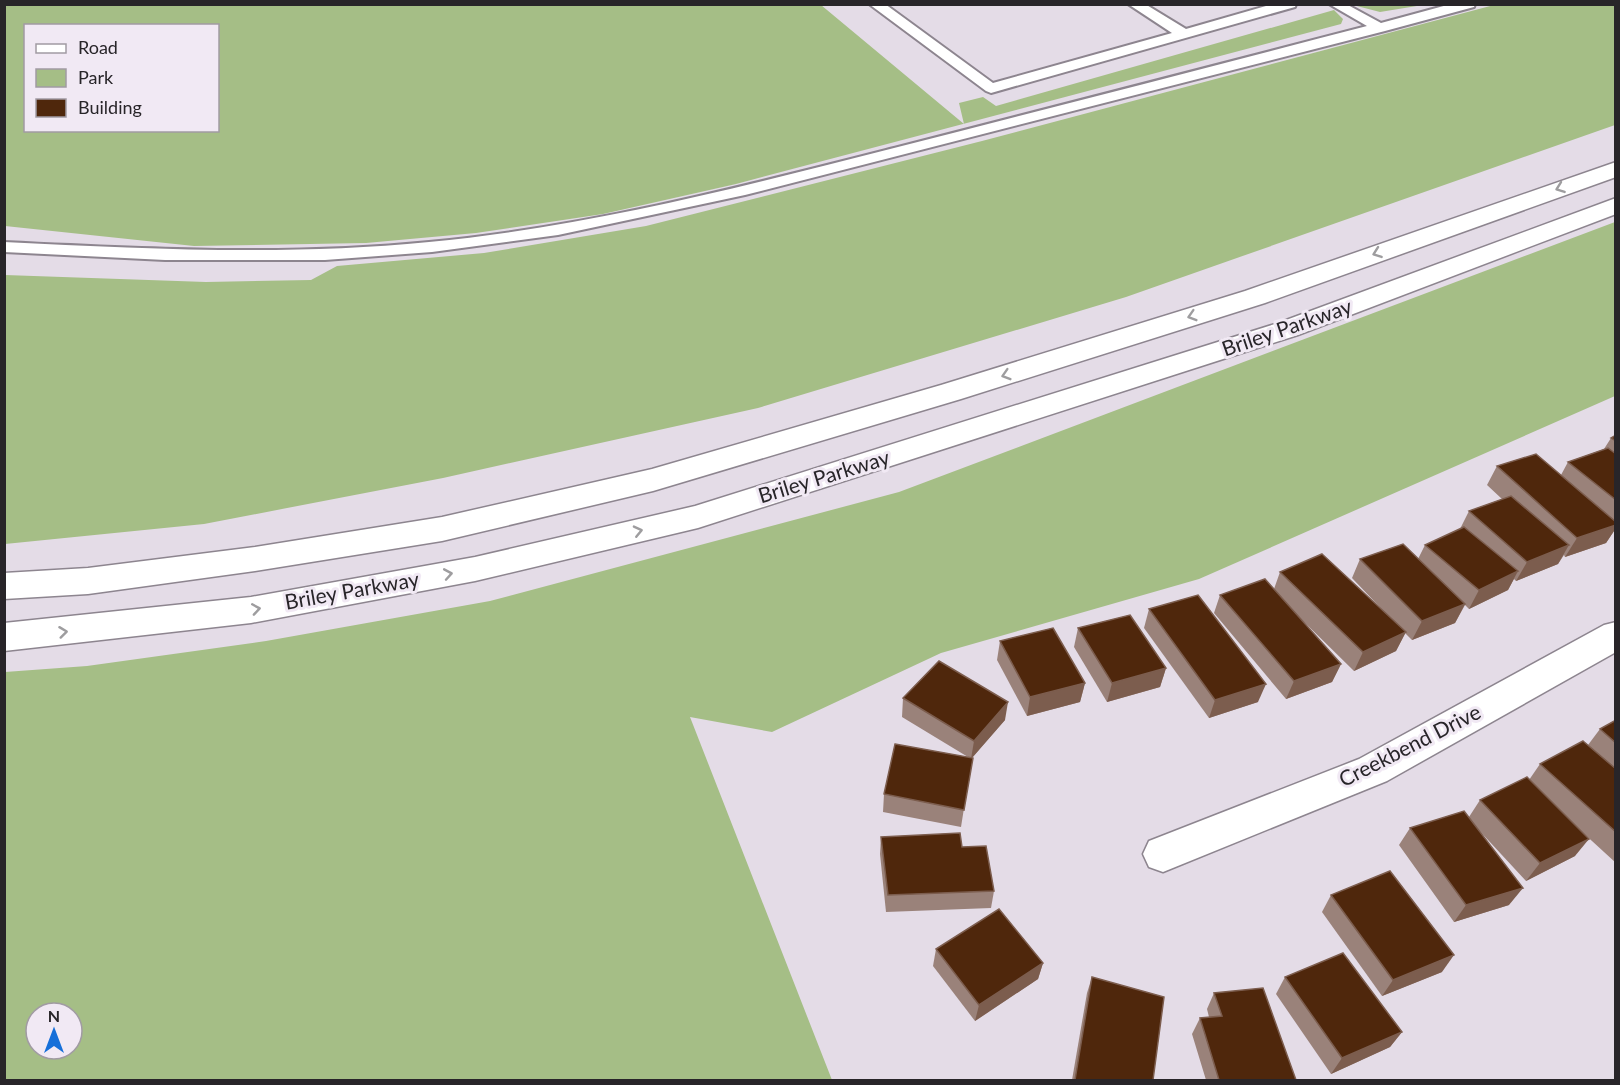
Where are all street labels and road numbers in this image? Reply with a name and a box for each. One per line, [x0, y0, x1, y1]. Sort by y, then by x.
street label: Briley Parkway [1218, 293, 1355, 361]
street label: Briley Parkway [755, 444, 892, 507]
street label: Briley Parkway [283, 565, 421, 614]
street label: Creekbend Drive [1334, 698, 1484, 791]

